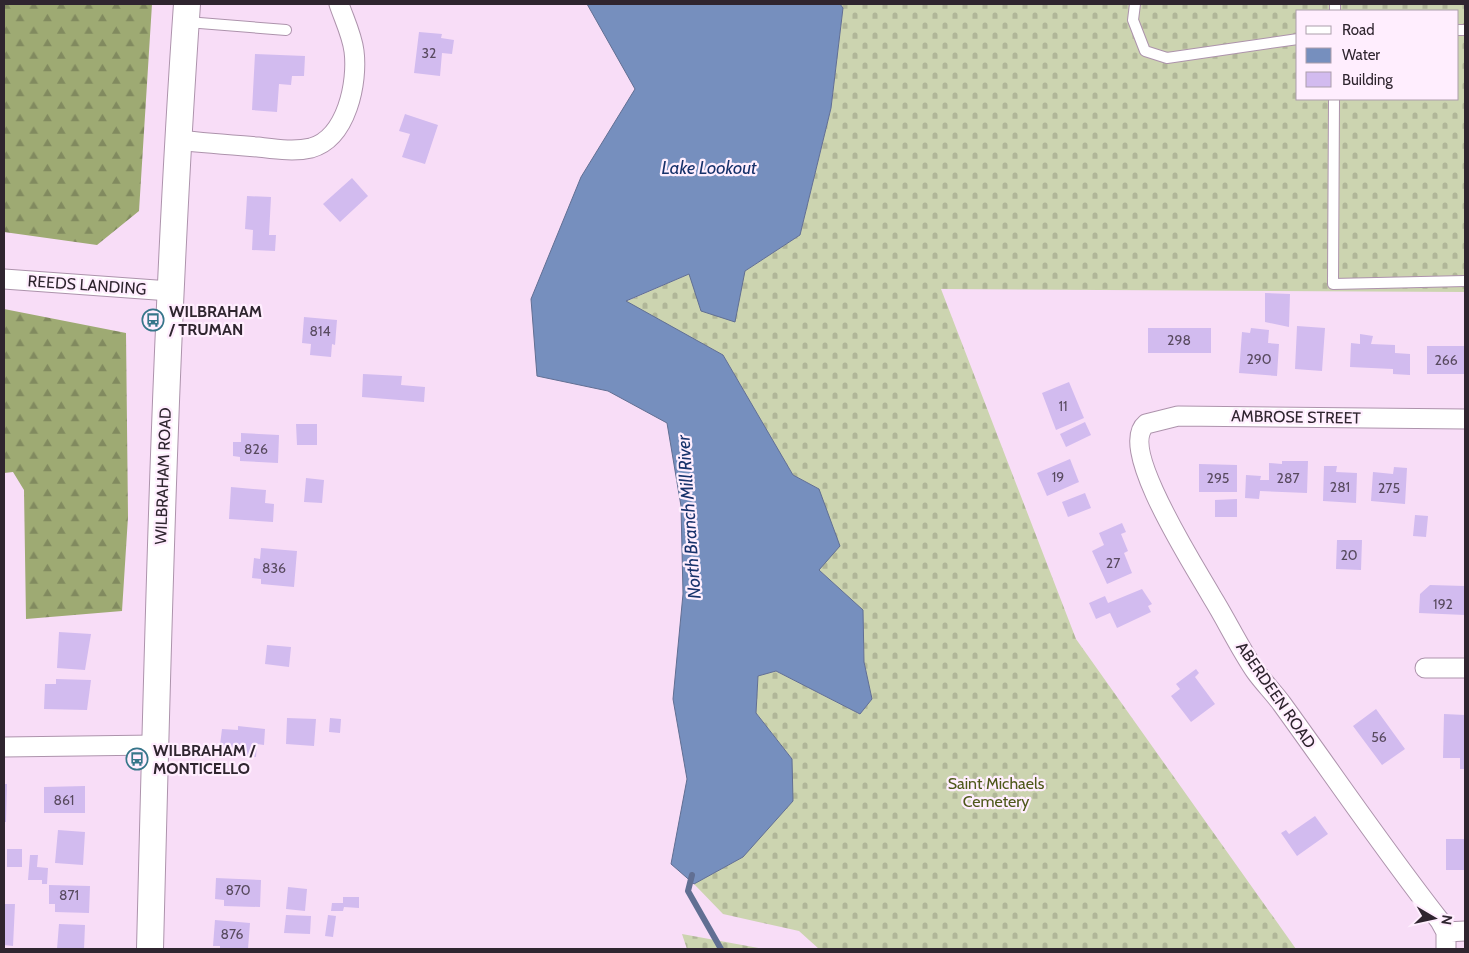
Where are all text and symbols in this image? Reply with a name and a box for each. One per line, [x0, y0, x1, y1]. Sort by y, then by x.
legend [1296, 10, 1459, 100]
text: Road [1342, 21, 1375, 39]
house number: 32 [422, 44, 436, 62]
text: Water [1342, 46, 1380, 64]
text: Building [1342, 71, 1393, 89]
water label: Lake Lookout [661, 157, 757, 179]
street label: REEDS LANDING [27, 271, 147, 299]
place label: WILBRAHAM / TRUMAN [168, 302, 262, 339]
bus stop icon: WILBRAHAM / TRUMAN [141, 308, 165, 332]
house number: 814 [309, 322, 331, 340]
house number: 298 [1167, 331, 1191, 349]
house number: 290 [1246, 350, 1272, 368]
house number: 266 [1434, 351, 1458, 369]
house number: 11 [1058, 397, 1068, 415]
street label: AMBROSE STREET [1231, 406, 1362, 428]
street label: WILBRAHAM ROAD [151, 407, 175, 545]
water label: North Branch Mill River [672, 433, 706, 600]
house number: 826 [244, 440, 268, 458]
house number: 19 [1052, 468, 1064, 486]
house number: 295 [1207, 469, 1229, 487]
house number: 287 [1277, 469, 1299, 487]
house number: 281 [1330, 478, 1350, 496]
house number: 275 [1378, 479, 1400, 497]
house number: 20 [1340, 546, 1358, 564]
house number: 27 [1106, 554, 1120, 572]
house number: 836 [262, 559, 286, 577]
house number: 192 [1433, 595, 1453, 613]
street label: ABERDEEN ROAD [1232, 638, 1320, 752]
house number: 56 [1371, 728, 1387, 746]
place label: WILBRAHAM / MONTICELLO [153, 741, 257, 778]
bus stop icon: WILBRAHAM / MONTICELLO [125, 747, 149, 771]
park label: Saint Michaels Cemetery [948, 774, 1045, 811]
house number: 861 [54, 791, 74, 809]
house number: 870 [225, 881, 251, 899]
house number: 871 [59, 886, 79, 904]
north arrow [1409, 893, 1459, 943]
text: N [1437, 914, 1457, 926]
house number: 876 [220, 925, 244, 943]

